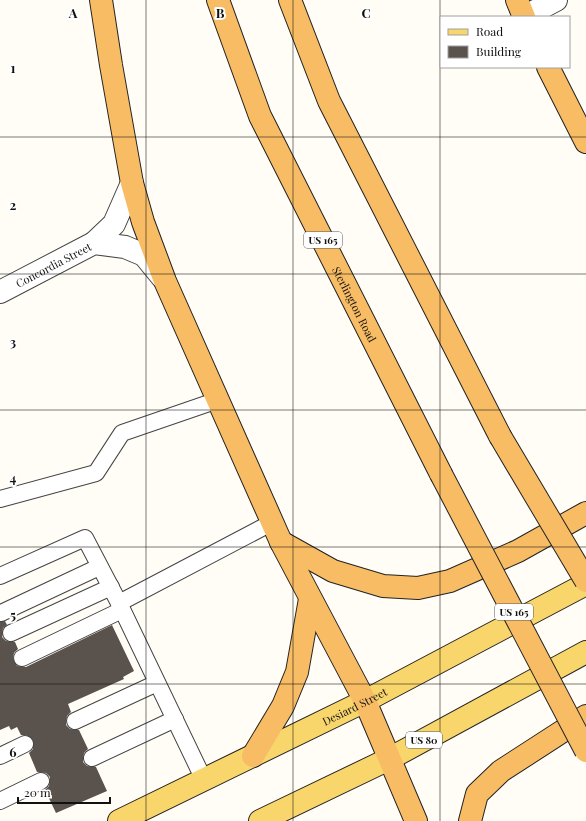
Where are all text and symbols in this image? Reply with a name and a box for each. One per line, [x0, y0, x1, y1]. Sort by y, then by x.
text: A [68, 4, 78, 21]
text: B [216, 4, 225, 21]
text: C [361, 4, 371, 21]
legend [440, 16, 570, 68]
text: Road [476, 23, 503, 39]
text: Building [476, 43, 522, 59]
text: 1 [11, 59, 16, 76]
text: 2 [10, 196, 17, 213]
road number: US 165 [304, 232, 342, 248]
street label: Concordia Street [13, 238, 94, 290]
street label: Sterlington Road [330, 263, 381, 345]
text: 3 [10, 333, 16, 350]
text: 4 [10, 469, 17, 486]
road number: US 165 [495, 604, 533, 620]
text: 5 [10, 606, 16, 623]
street label: Desiard Street [319, 683, 389, 728]
road number: US 80 [406, 732, 442, 748]
text: 6 [9, 743, 17, 760]
scale bar [18, 779, 110, 805]
text: 20 m [24, 784, 51, 800]

